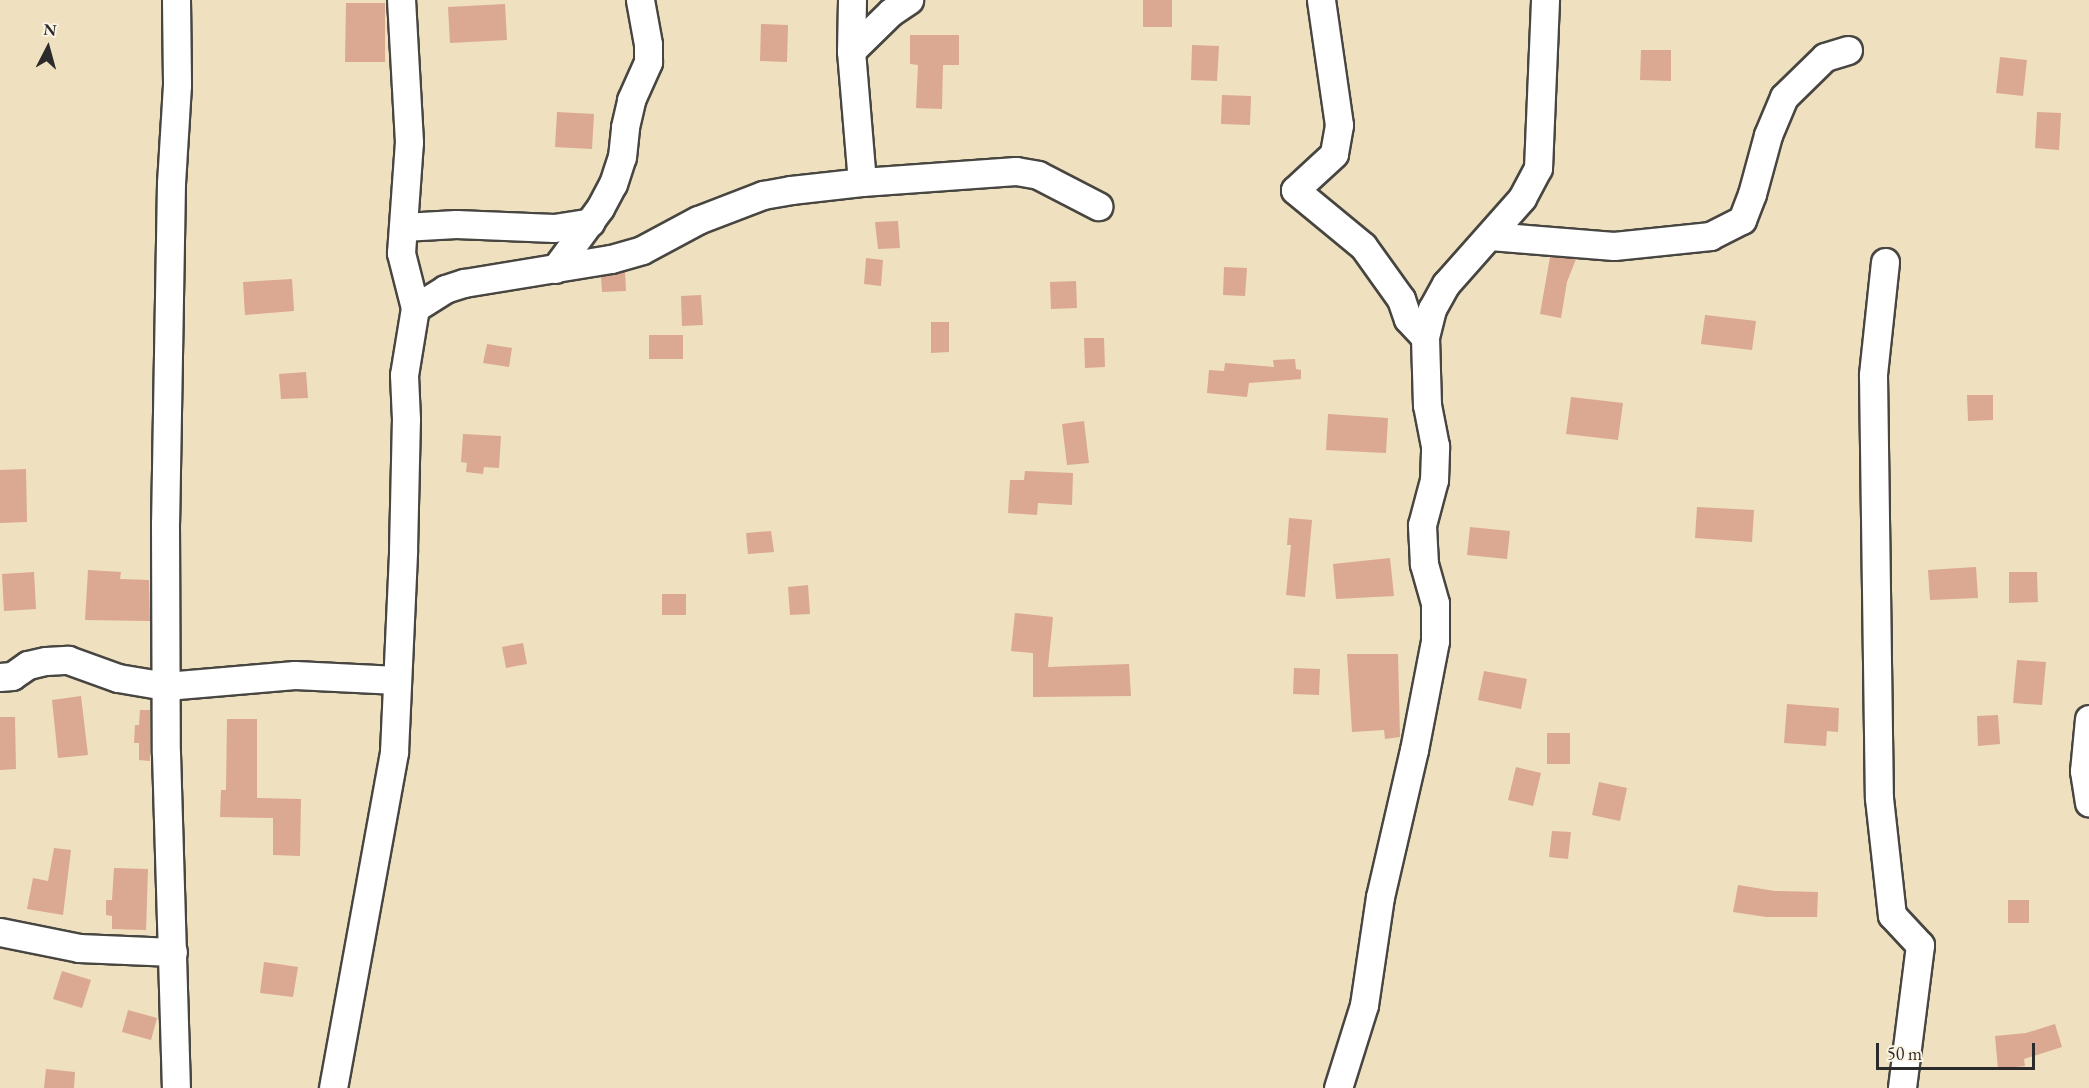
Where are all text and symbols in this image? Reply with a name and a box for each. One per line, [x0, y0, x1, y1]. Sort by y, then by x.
north arrow [18, 18, 78, 78]
text: N [42, 18, 57, 41]
scale bar [1879, 1031, 2038, 1069]
text: 50 m [1887, 1042, 1922, 1065]

